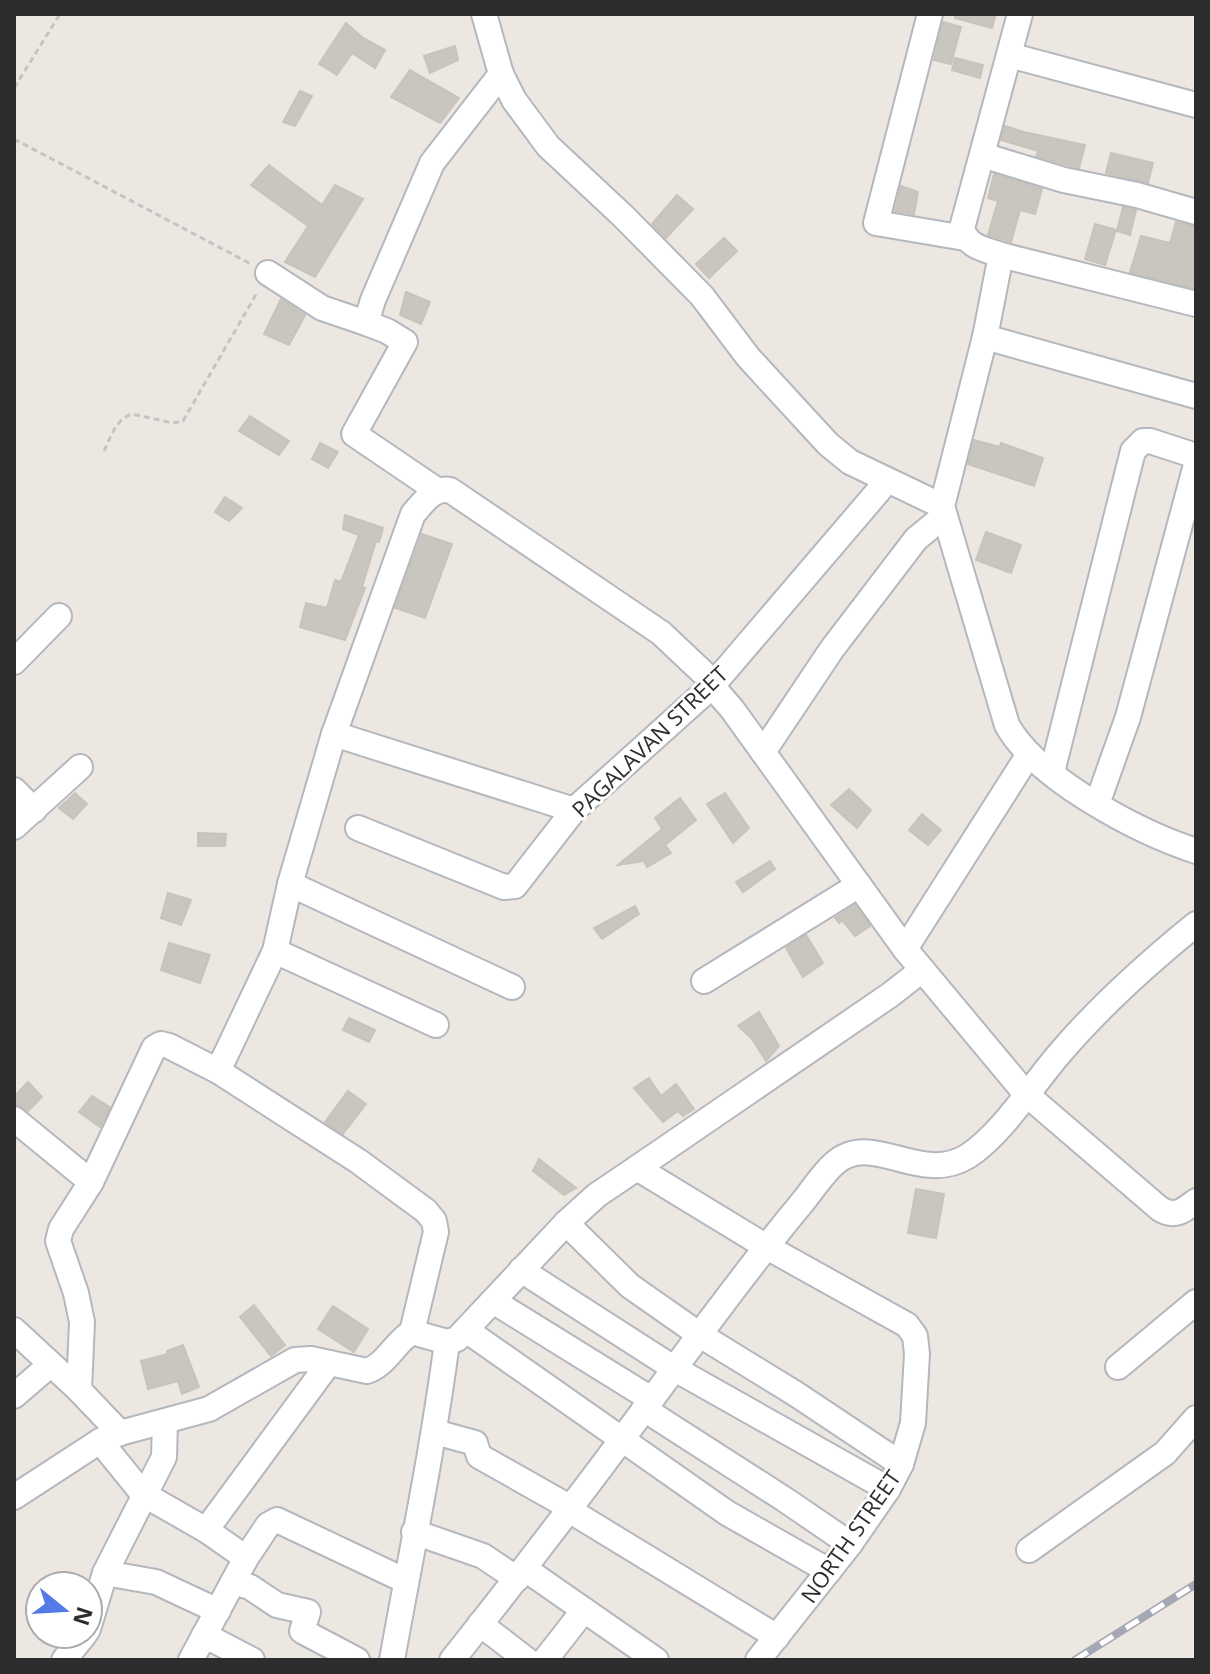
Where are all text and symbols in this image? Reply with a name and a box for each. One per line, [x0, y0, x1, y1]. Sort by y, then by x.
street label: PAGALAVAN STREET [564, 659, 734, 823]
street label: NORTH STREET [793, 1464, 907, 1608]
north arrow [24, 1570, 104, 1650]
text: N [67, 1603, 101, 1630]

